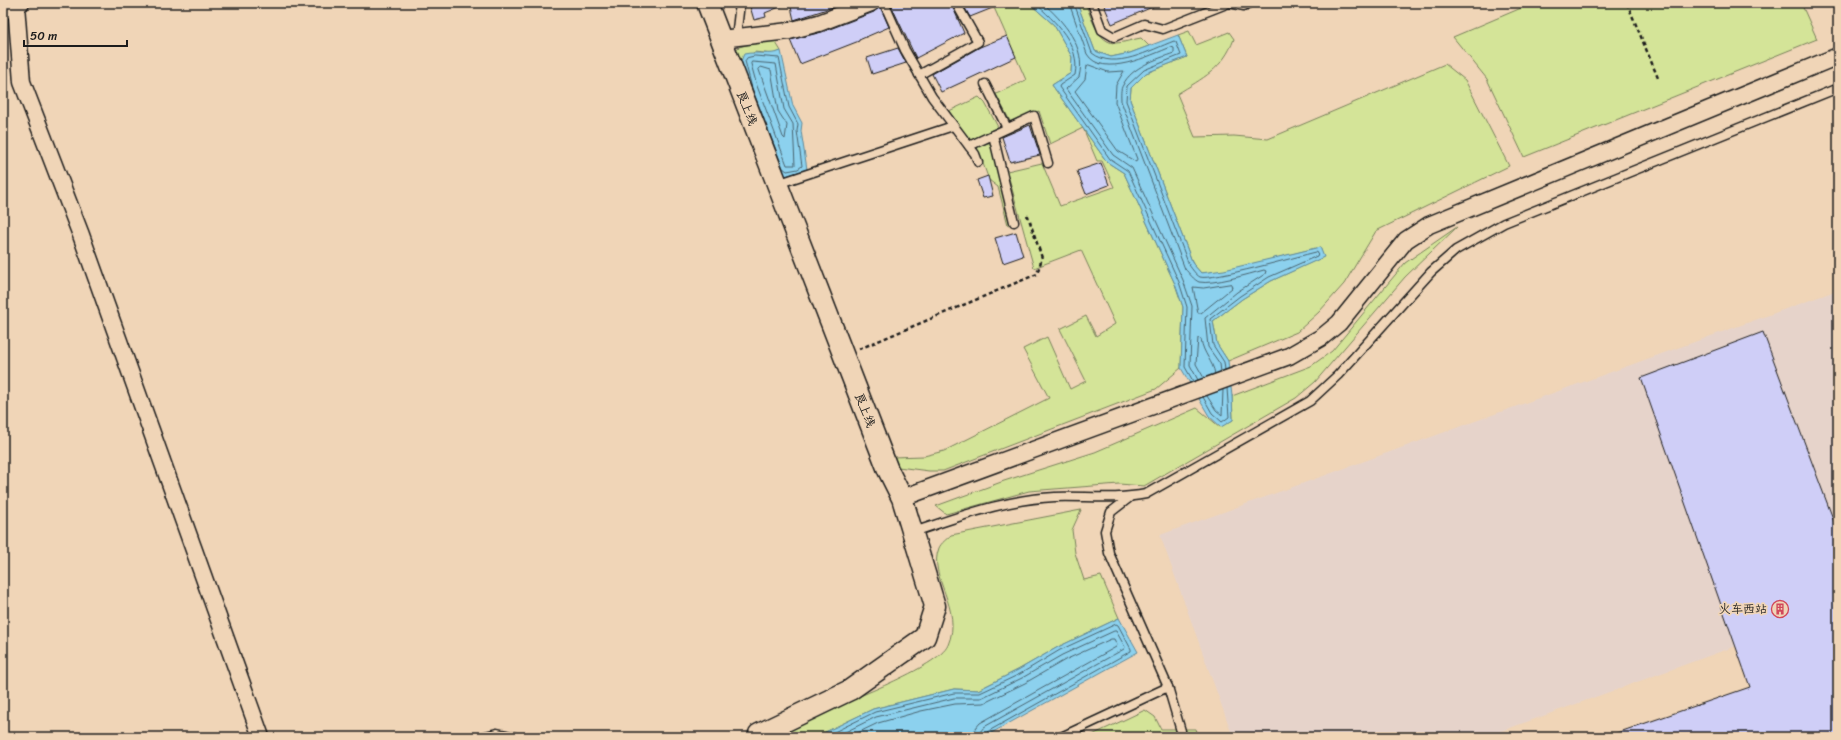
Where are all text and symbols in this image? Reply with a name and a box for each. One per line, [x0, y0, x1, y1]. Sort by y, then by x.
scale bar [24, 22, 127, 48]
text: 50 m [30, 25, 57, 47]
street label: 良上线 [730, 87, 764, 129]
street label: 良上线 [848, 389, 882, 431]
place label: 火车西站 [1719, 598, 1767, 620]
building icon: 火车西站 [1770, 599, 1790, 619]

